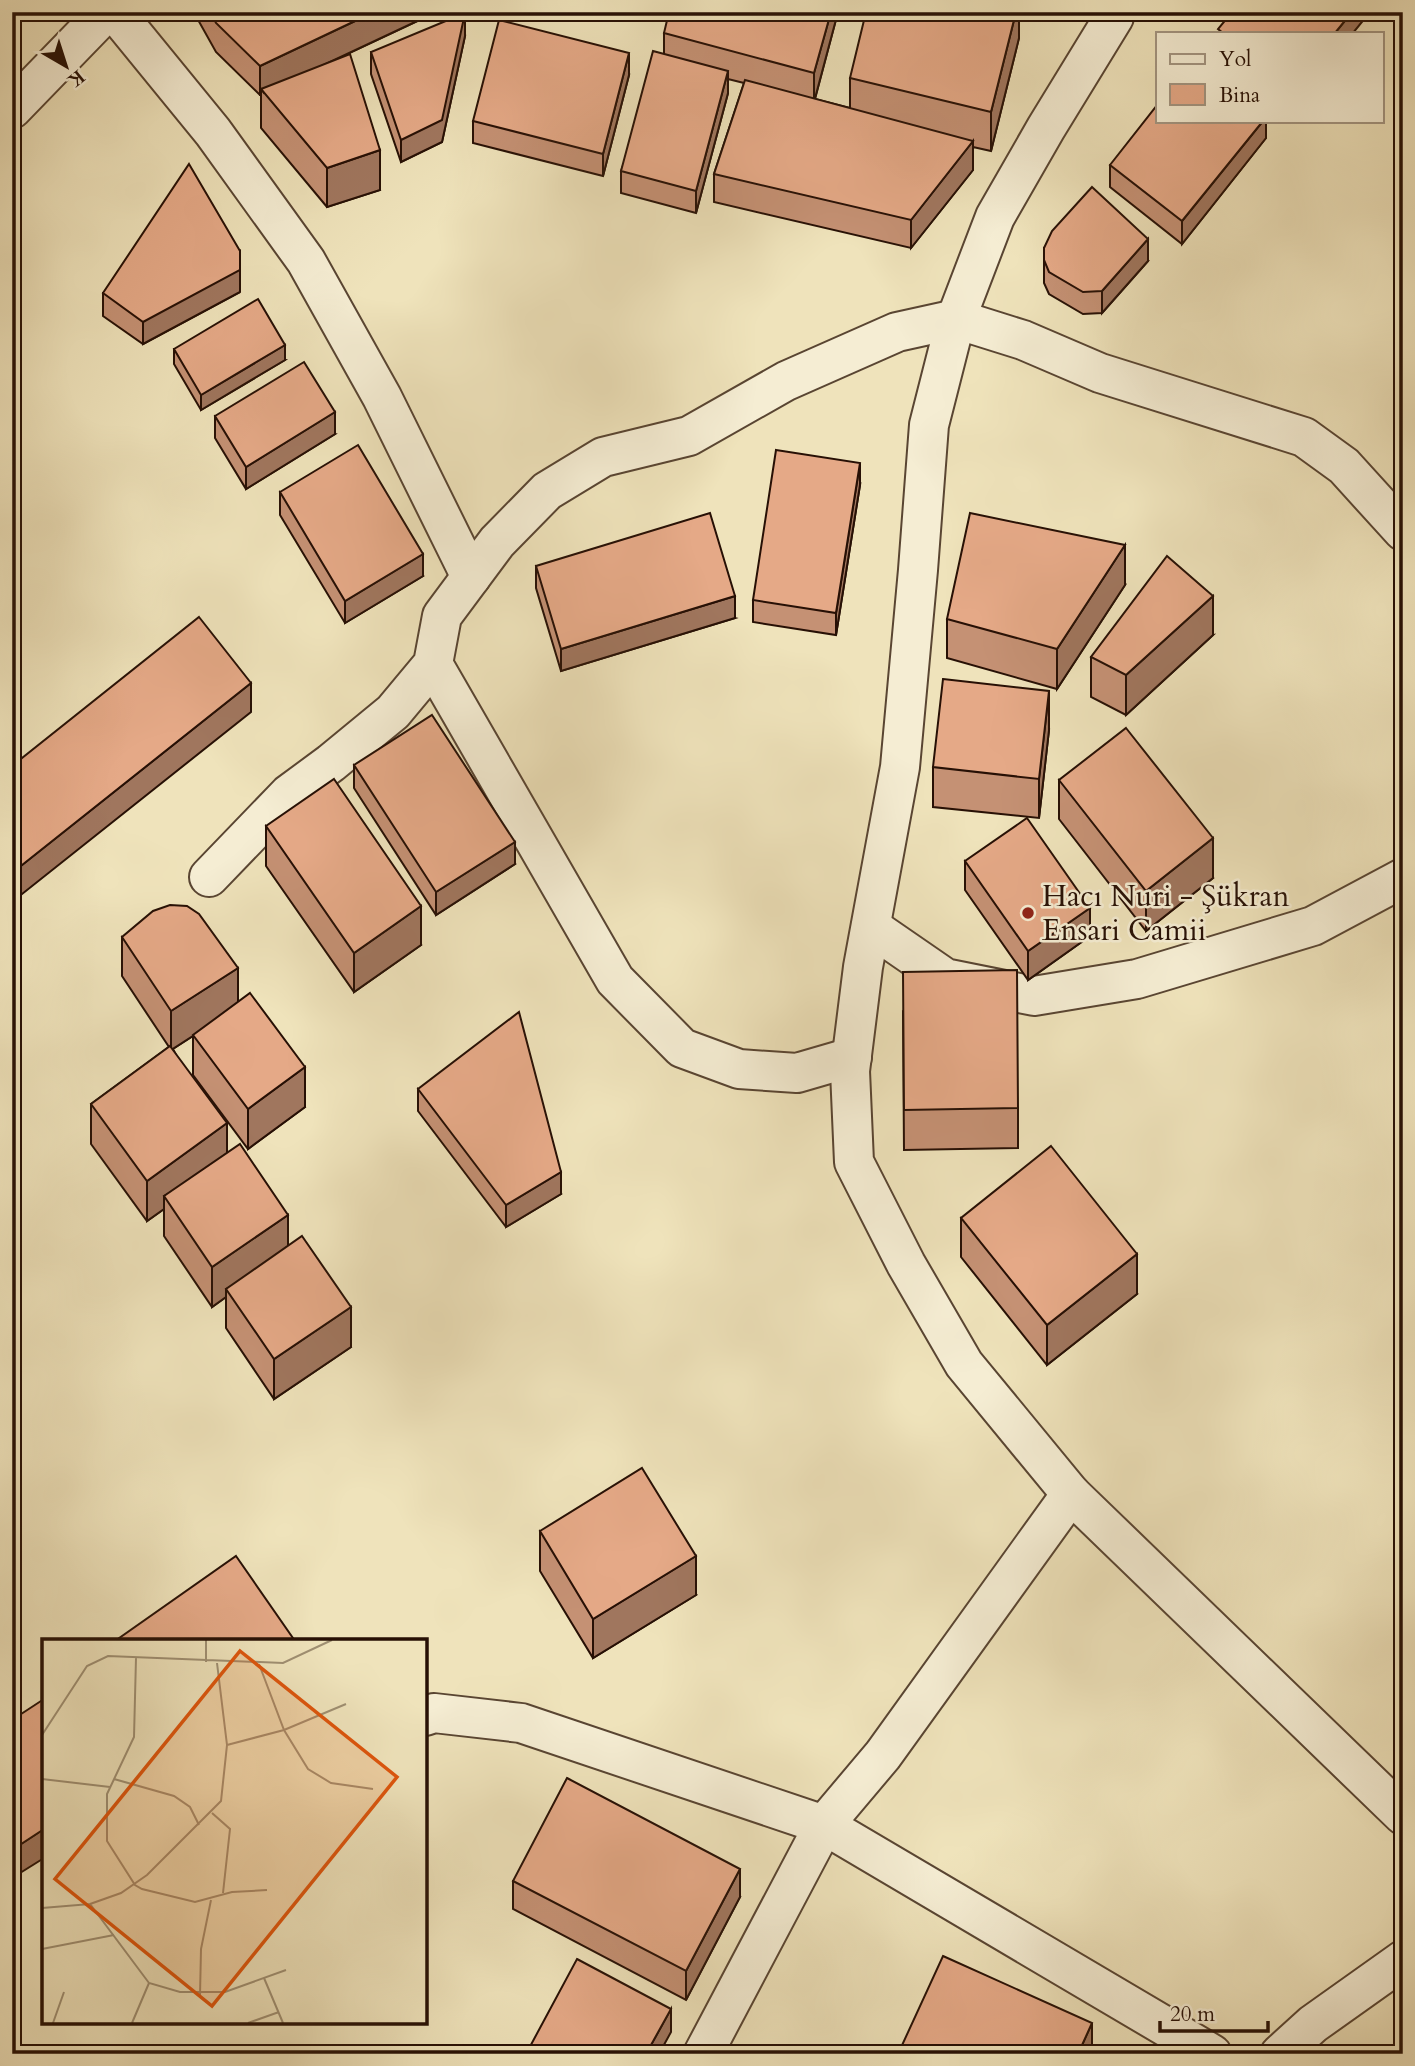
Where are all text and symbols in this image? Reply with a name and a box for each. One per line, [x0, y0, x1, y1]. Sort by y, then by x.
north arrow [32, 32, 102, 102]
legend [1156, 32, 1384, 122]
text: Yol [1219, 45, 1251, 74]
text: K [61, 63, 90, 94]
text: Bina [1219, 81, 1260, 110]
place label: Hacı Nuri - Şükran Ensari Camii [1042, 876, 1290, 951]
marker: Hacı Nuri - Şükran Ensari Camii [1020, 905, 1036, 921]
inset map [42, 1639, 427, 2024]
scale bar [1160, 1989, 1268, 2033]
text: 20 m [1170, 2000, 1215, 2029]

